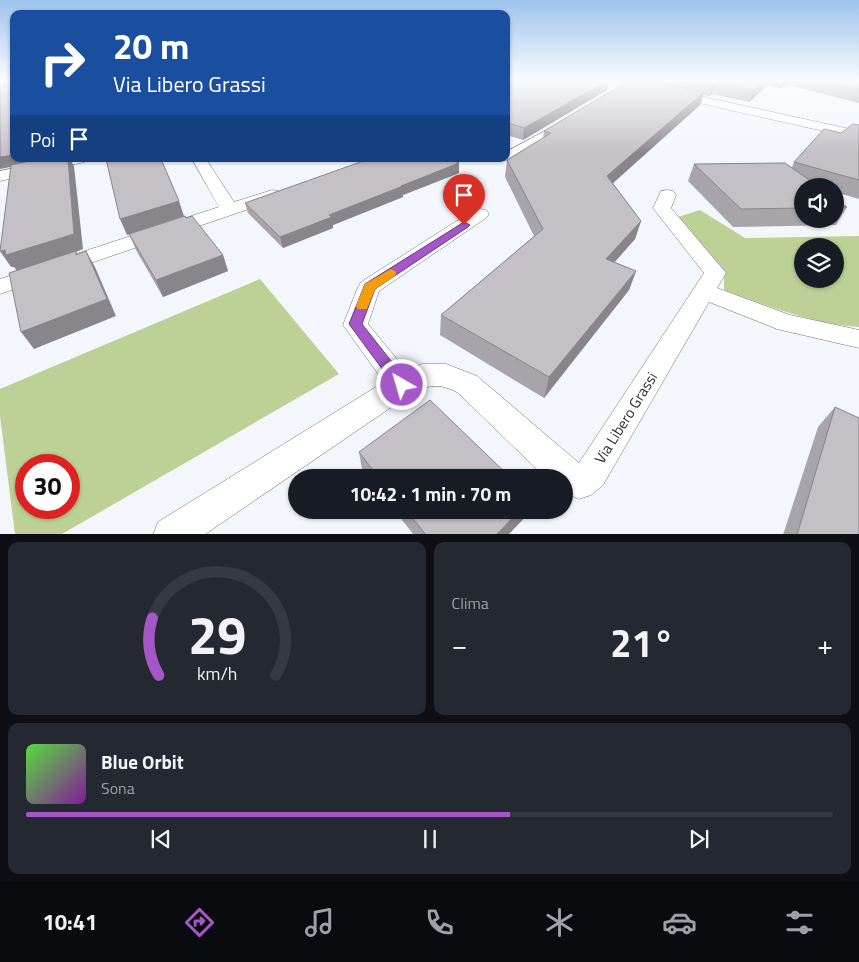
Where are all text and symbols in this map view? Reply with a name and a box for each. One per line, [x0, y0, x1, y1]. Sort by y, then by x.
text: 20 m [113, 19, 189, 73]
icon: right [30, 30, 95, 95]
text: Via Libero Grassi [113, 67, 266, 101]
text: Poi [30, 125, 55, 154]
icon: arrive [65, 125, 93, 153]
pin [443, 174, 485, 225]
map controls [794, 178, 844, 288]
button: sound [794, 178, 844, 228]
icon: arrive [450, 181, 478, 209]
button: layers [794, 238, 844, 288]
position arrow [375, 358, 427, 410]
street label: Via Libero Grassi [588, 367, 663, 468]
speed limit sign: 30 [15, 454, 80, 519]
text: 10:42 · 1 min · 70 m [350, 479, 511, 508]
text: Clima [452, 591, 489, 615]
text: 29 [188, 595, 246, 674]
text: 21° [610, 614, 674, 672]
text: − [452, 623, 467, 666]
text: + [817, 623, 833, 666]
text: km/h [197, 660, 237, 687]
text: Blue Orbit [101, 747, 184, 776]
text: Sona [101, 776, 135, 800]
icon: previous [147, 825, 175, 853]
icon: pause [416, 825, 444, 853]
icon: next [685, 825, 713, 853]
text: 10:41 [42, 905, 97, 939]
icon: directions [182, 905, 217, 940]
icon: music [302, 905, 337, 940]
icon: phone [422, 905, 457, 940]
icon: climate [542, 905, 577, 940]
icon: car [662, 905, 697, 940]
icon: filters [782, 905, 817, 940]

